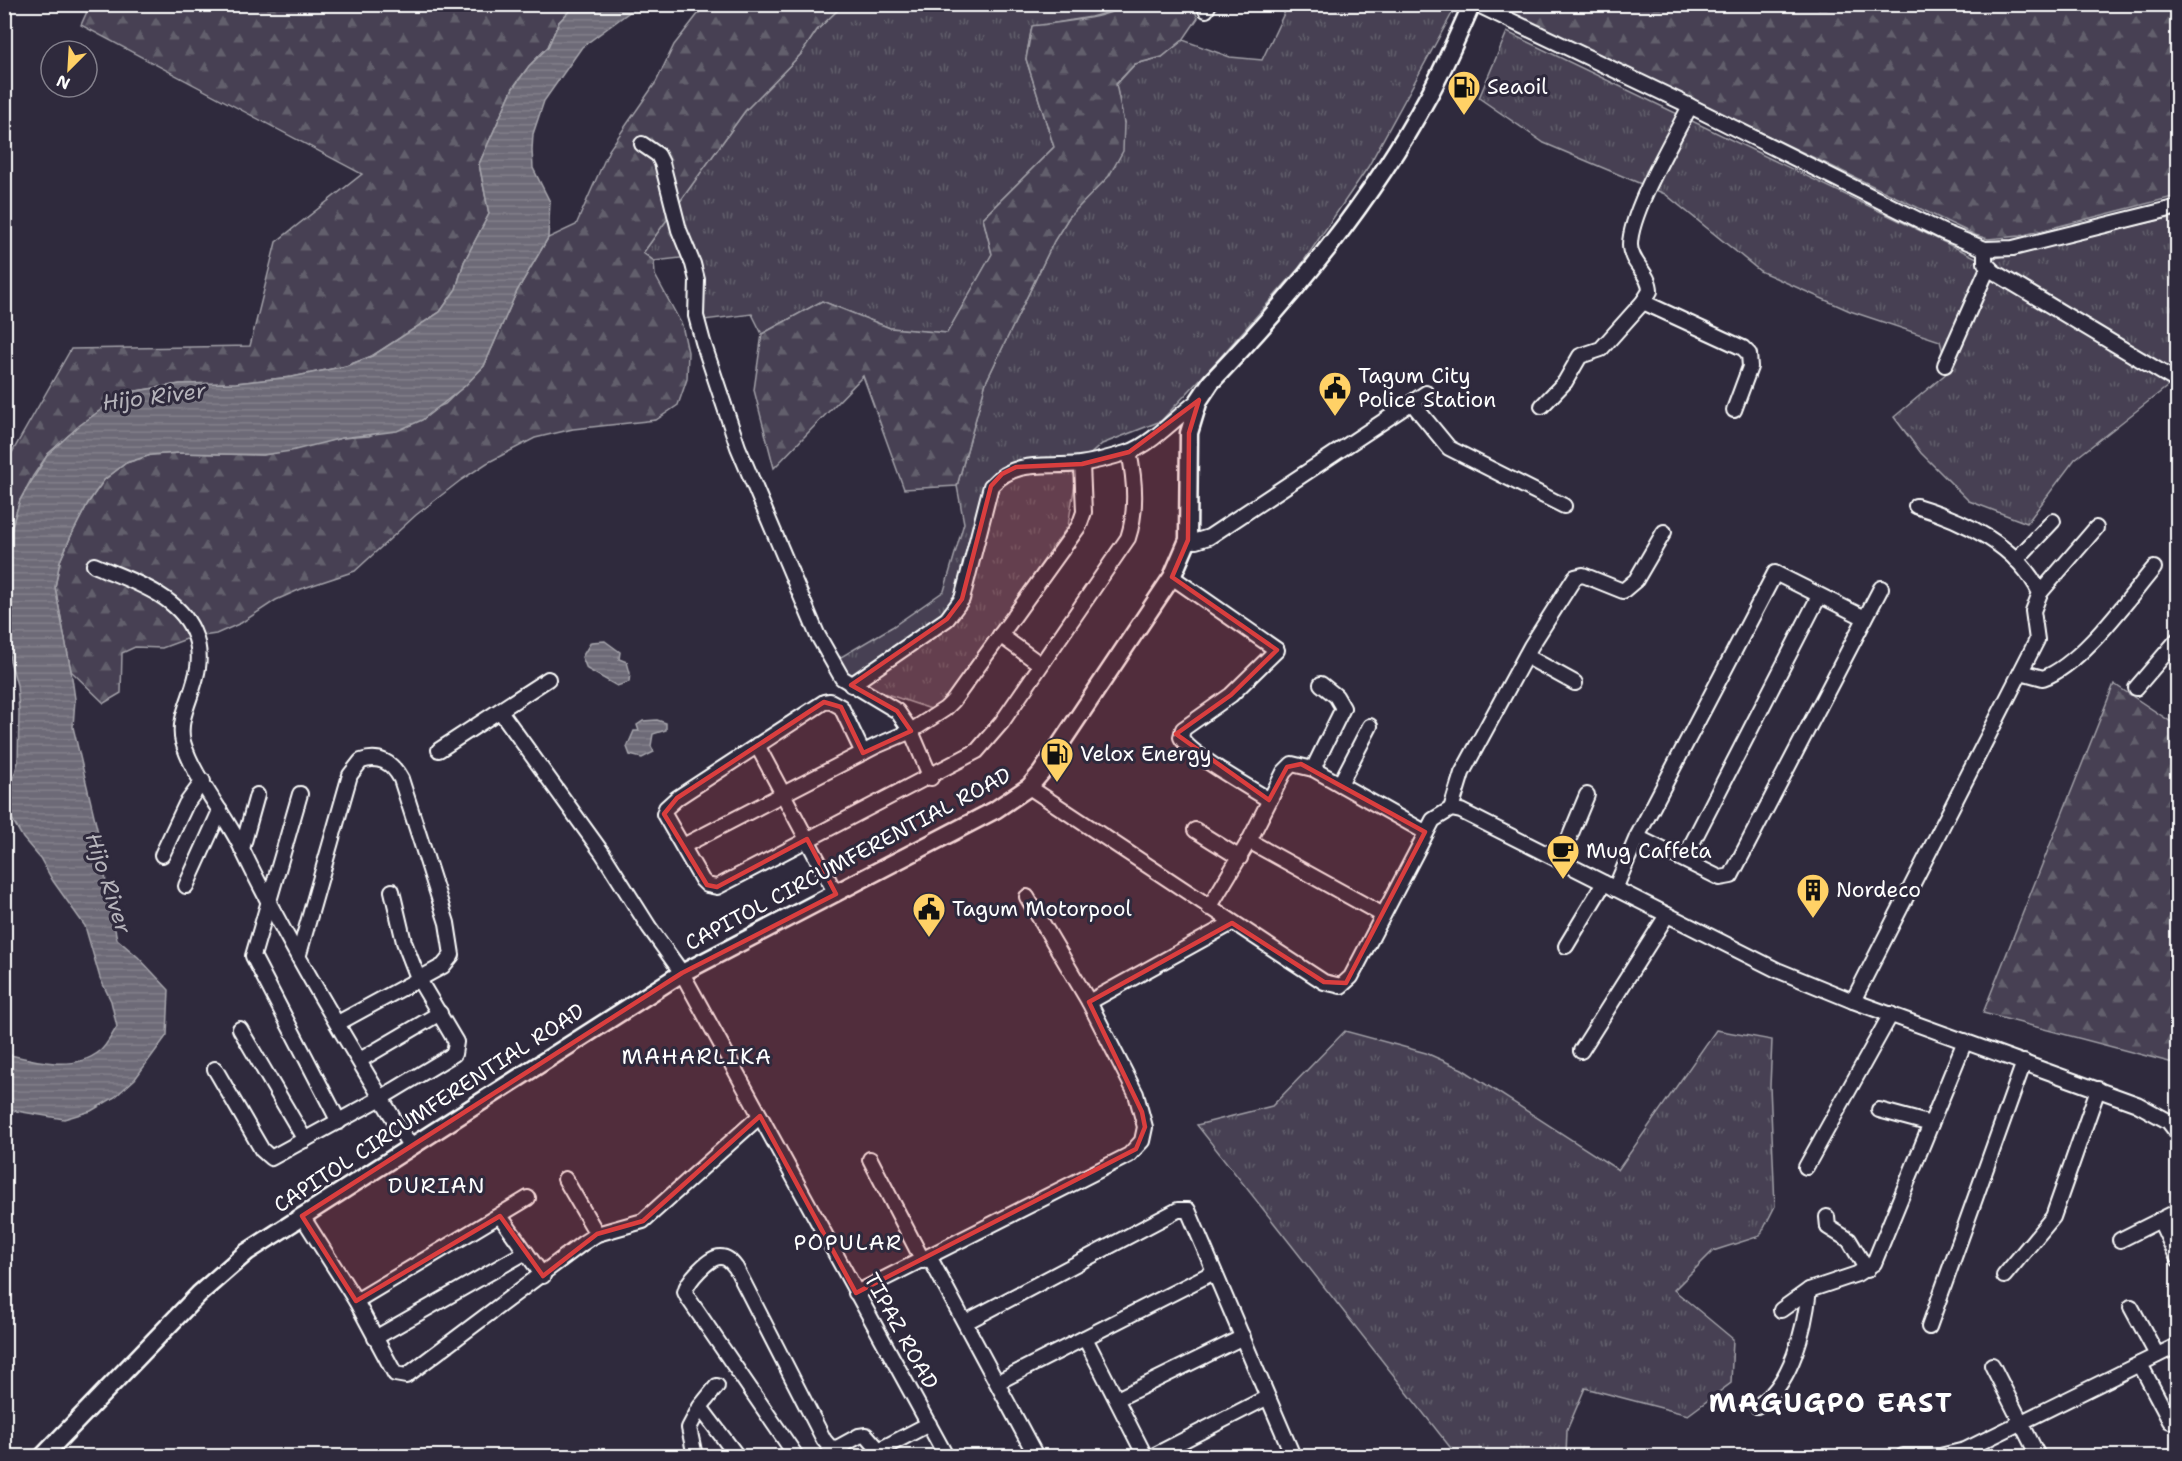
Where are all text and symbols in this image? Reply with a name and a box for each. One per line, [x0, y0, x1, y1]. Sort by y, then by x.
north arrow [39, 39, 99, 99]
fuel station icon: Seaoil [1446, 69, 1482, 116]
text: N [53, 70, 73, 94]
place label: Seaoil [1487, 73, 1548, 101]
place label: Tagum City Police Station [1358, 362, 1496, 414]
public building icon: Tagum City Police Station [1317, 370, 1353, 417]
water label: Hijo River [100, 376, 208, 417]
fuel station icon: Velox Energy [1039, 736, 1075, 783]
place label: Velox Energy [1080, 740, 1212, 768]
street label: CAPITOL CIRCUMFERENTIAL ROAD [680, 761, 1016, 957]
water label: Hijo River [79, 829, 139, 938]
cafe icon: Mug Caffeta [1545, 833, 1581, 880]
place label: Mug Caffeta [1586, 837, 1712, 865]
building icon: Nordeco [1795, 872, 1831, 919]
place label: Nordeco [1836, 876, 1921, 904]
public building icon: Tagum Motorpool [911, 891, 947, 938]
place label: Tagum Motorpool [952, 895, 1133, 923]
street label: CAPITOL CIRCUMFERENTIAL ROAD [268, 997, 590, 1219]
district label: MAHARLIKA [622, 1042, 772, 1071]
district label: DURIAN [388, 1171, 486, 1200]
district label: POPULAR [793, 1228, 903, 1257]
street label: TIPAZ ROAD [857, 1268, 945, 1394]
district label: MAGUGPO EAST [1709, 1384, 1953, 1421]

